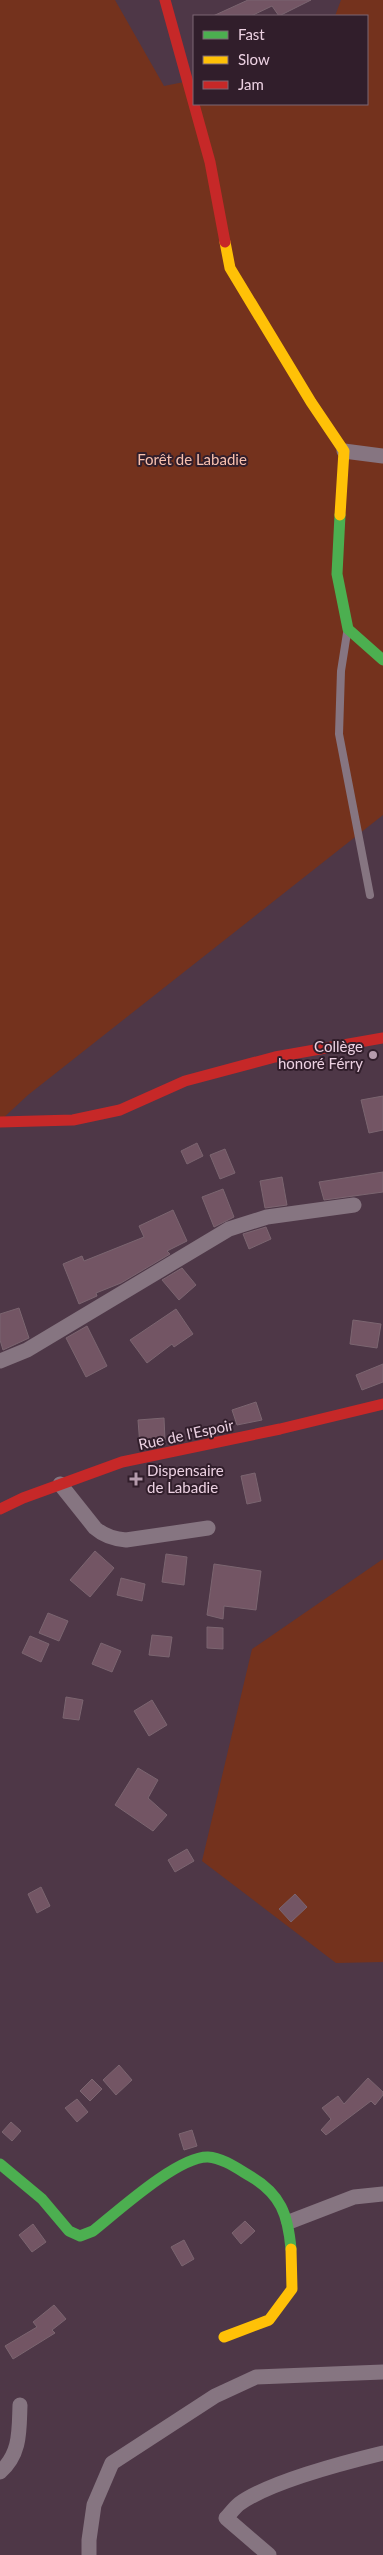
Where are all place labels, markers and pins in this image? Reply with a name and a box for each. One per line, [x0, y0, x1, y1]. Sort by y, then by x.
place label: Collège honoré Férry [278, 1037, 363, 1072]
marker: Collège honoré Férry [367, 1049, 379, 1061]
place label: Dispensaire de Labadie [147, 1461, 224, 1496]
marker: Dispensaire de Labadie [129, 1472, 143, 1486]

